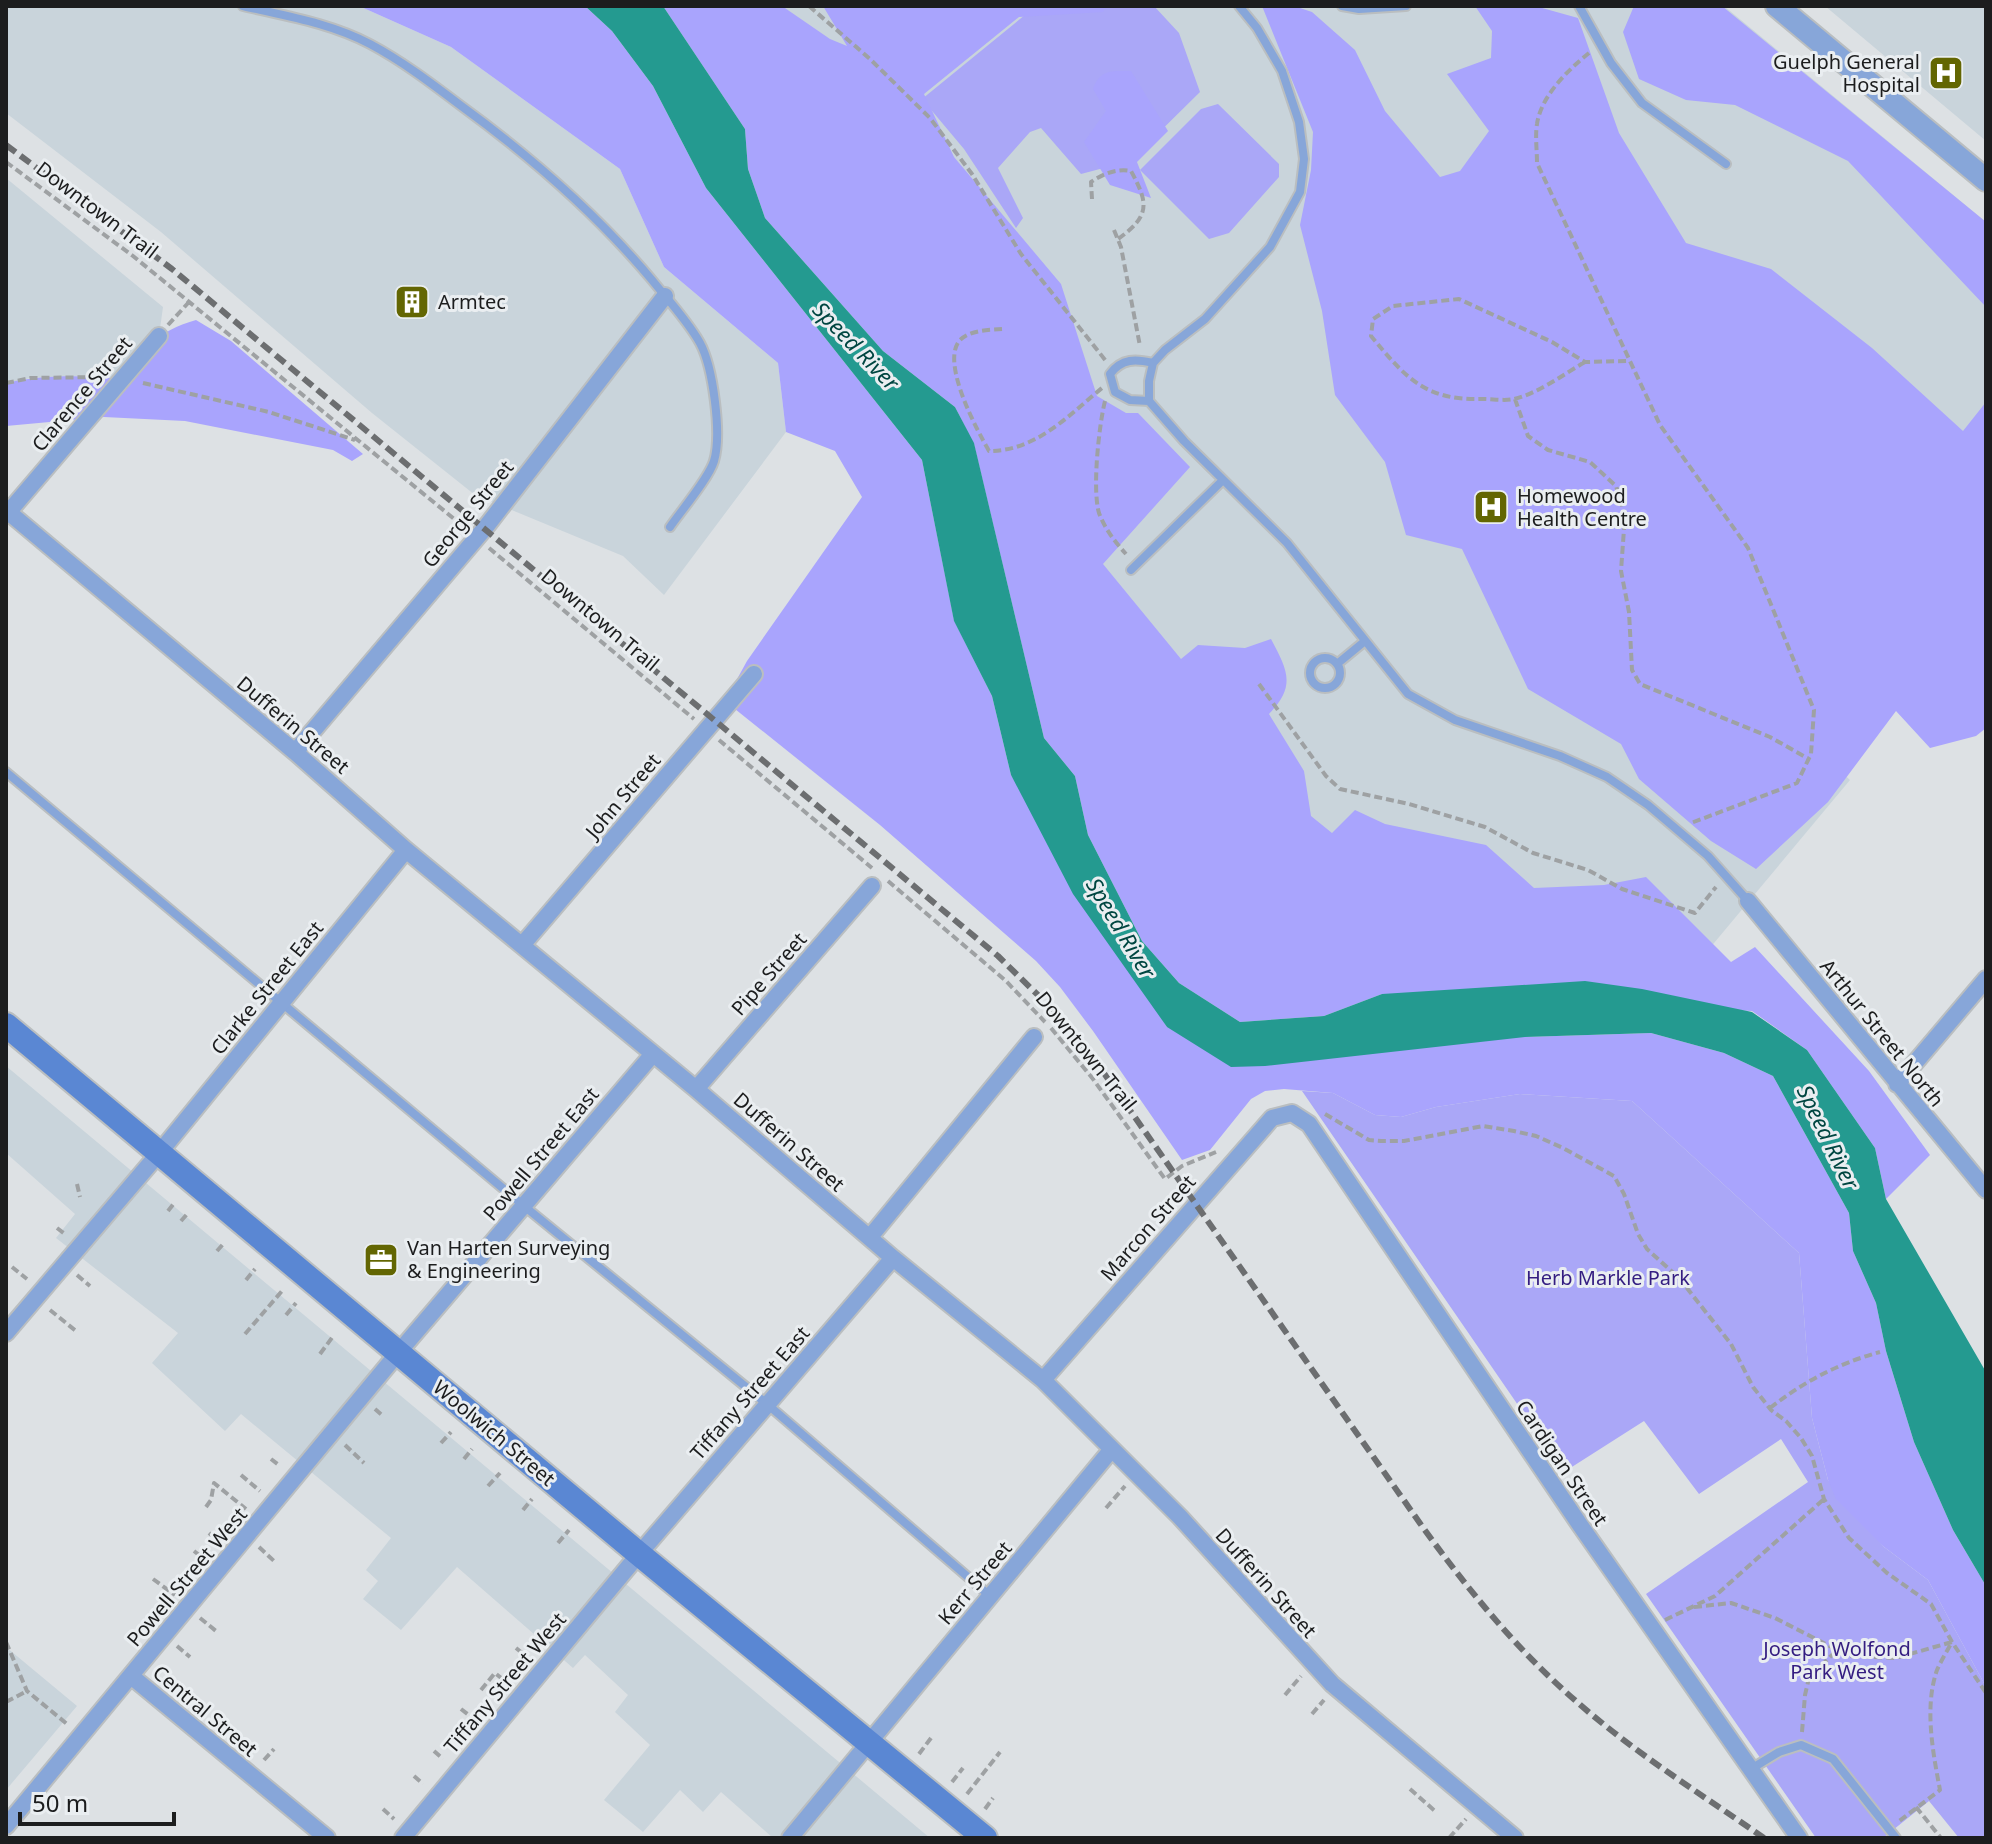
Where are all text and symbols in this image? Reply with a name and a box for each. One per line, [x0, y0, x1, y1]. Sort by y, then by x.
place label: Guelph General Hospital [1773, 48, 1920, 98]
hospital icon: Guelph General Hospital [1927, 54, 1965, 92]
street label: Downtown Trail [31, 155, 164, 264]
building icon: Armtec [393, 283, 431, 321]
place label: Armtec [438, 288, 506, 315]
water label: Speed River [807, 294, 907, 397]
street label: Clarence Street [25, 330, 138, 457]
street label: George Street [416, 454, 519, 573]
place label: Homewood Health Centre [1517, 482, 1647, 532]
hospital icon: Homewood Health Centre [1472, 488, 1510, 526]
street label: Downtown Trail [536, 562, 665, 677]
street label: Dufferin Street [231, 670, 355, 780]
street label: John Street [578, 747, 666, 845]
water label: Speed River [1080, 872, 1164, 985]
street label: Clarke Street East [204, 915, 329, 1060]
street label: Pipe Street [725, 926, 812, 1021]
street label: Arthur Street North [1814, 953, 1950, 1112]
street label: Downtown Trail [1030, 985, 1143, 1116]
water label: Speed River [1791, 1079, 1868, 1195]
street label: Powell Street East [477, 1081, 604, 1226]
street label: Dufferin Street [728, 1086, 851, 1197]
street label: Marcon Street [1094, 1169, 1201, 1286]
place label: Van Harten Surveying & Engineering [407, 1234, 610, 1284]
office icon: Van Harten Surveying & Engineering [362, 1241, 400, 1279]
park label: Herb Markle Park [1526, 1264, 1690, 1291]
street label: Tiffany Street East [684, 1320, 815, 1465]
street label: Woolwich Street [428, 1374, 561, 1492]
street label: Cardigan Street [1510, 1395, 1614, 1531]
street label: Powell Street West [120, 1501, 253, 1652]
street label: Dufferin Street [1210, 1522, 1323, 1643]
street label: Kerr Street [932, 1535, 1017, 1630]
street label: Tiffany Street West [438, 1606, 572, 1759]
park label: Joseph Wolfond Park West [1761, 1635, 1911, 1685]
street label: Central Street [147, 1659, 263, 1762]
scale bar [20, 1776, 174, 1826]
text: 50 m [32, 1786, 88, 1819]

